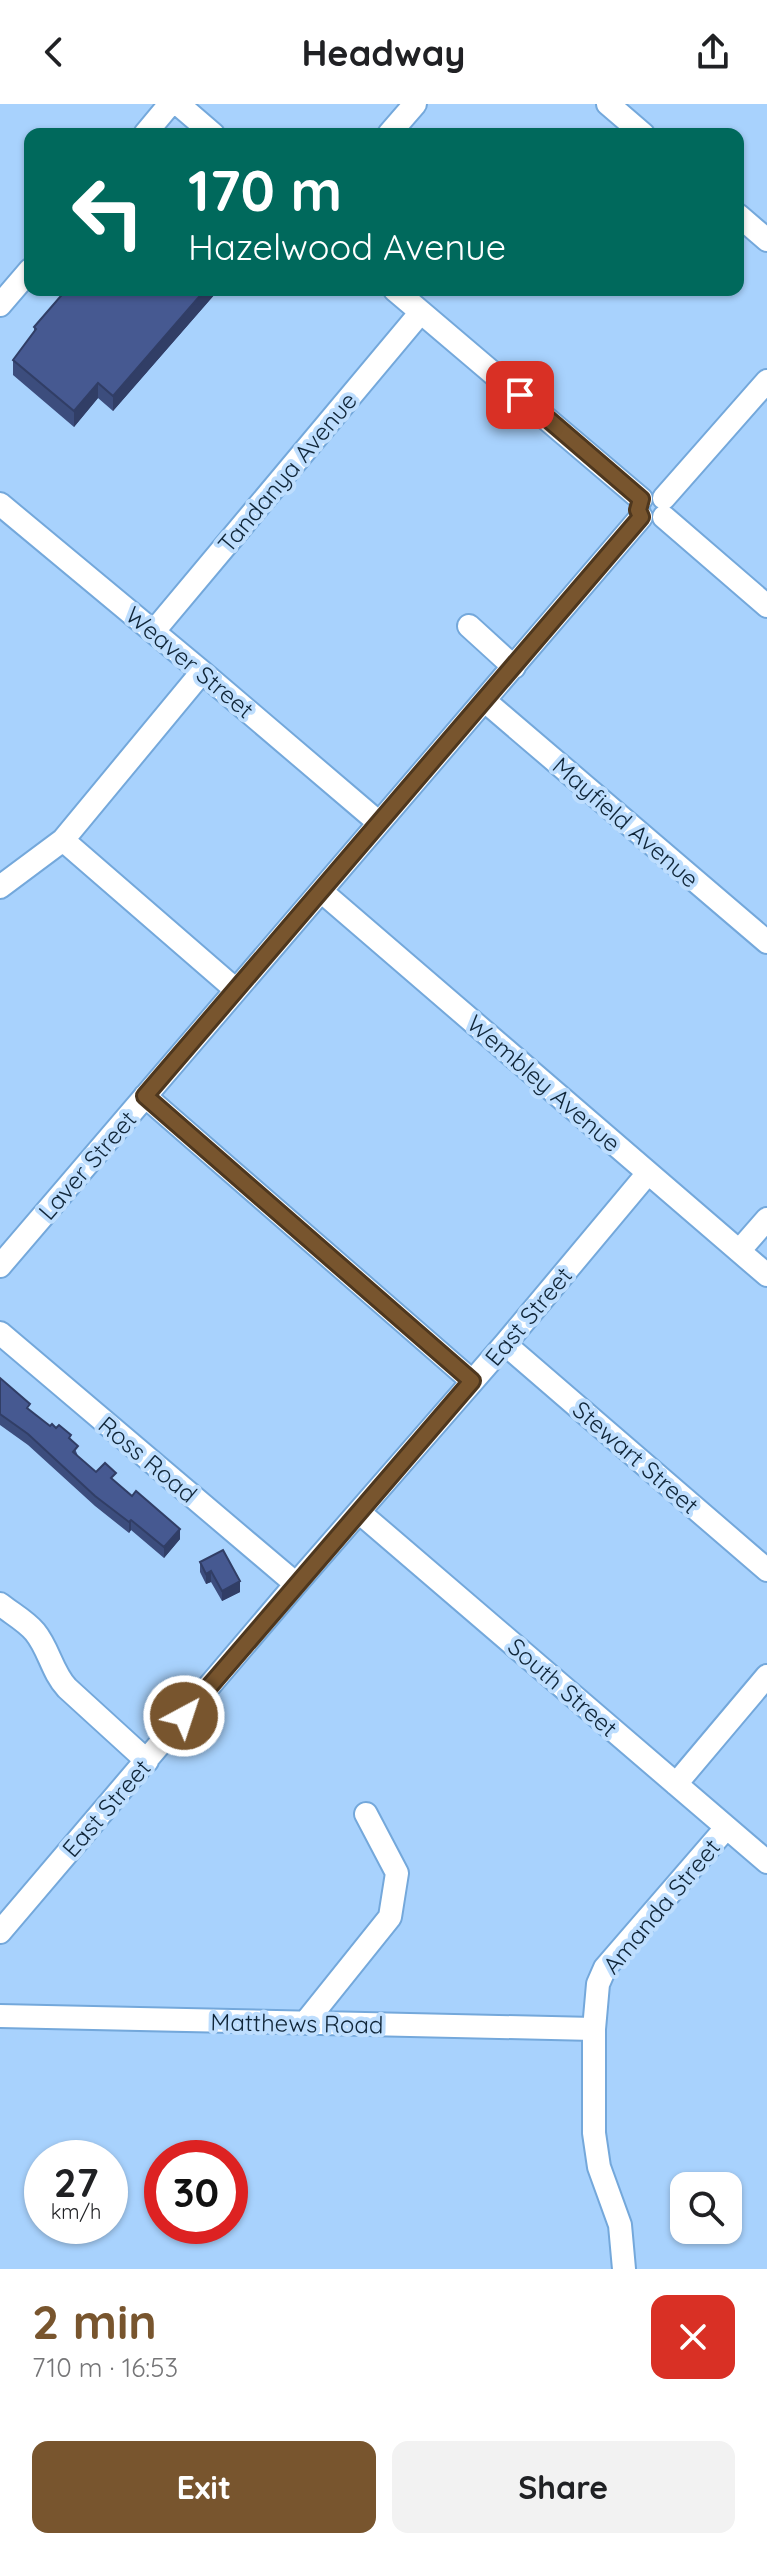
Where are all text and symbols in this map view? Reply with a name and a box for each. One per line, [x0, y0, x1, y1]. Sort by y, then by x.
icon: back [32, 30, 76, 74]
text: Headway [301, 30, 466, 75]
icon: share [691, 30, 735, 74]
text: 170 m [188, 155, 342, 225]
icon: left [56, 160, 160, 264]
text: Hazelwood Avenue [188, 224, 506, 269]
pin [486, 361, 554, 429]
icon: arrive [498, 373, 542, 417]
street label: Tandanya Avenue [211, 386, 363, 558]
street label: Weaver Street [120, 600, 260, 724]
street label: Mayfield Avenue [547, 750, 705, 894]
street label: Wembley Avenue [461, 1008, 627, 1158]
street label: Laver Street [32, 1104, 142, 1226]
street label: East Street [478, 1261, 578, 1371]
street label: Stewart Street [567, 1394, 705, 1520]
street label: Ross Road [93, 1409, 203, 1509]
street label: South Street [502, 1631, 624, 1743]
position arrow [142, 1674, 226, 1758]
street label: East Street [55, 1753, 157, 1863]
street label: Amanda Street [596, 1832, 726, 1980]
street label: Matthews Road [210, 2006, 384, 2040]
speed limit sign: 30 [144, 2140, 248, 2244]
text: 27 [54, 2157, 98, 2207]
map controls [670, 2172, 742, 2244]
button: search [670, 2172, 742, 2244]
text: km/h [51, 2199, 101, 2224]
text: 2 min [32, 2291, 157, 2351]
button: close [651, 2295, 735, 2379]
text: 710 m · 16:53 [32, 2351, 178, 2384]
button: Exit [32, 2441, 376, 2533]
button: Share [392, 2441, 735, 2533]

